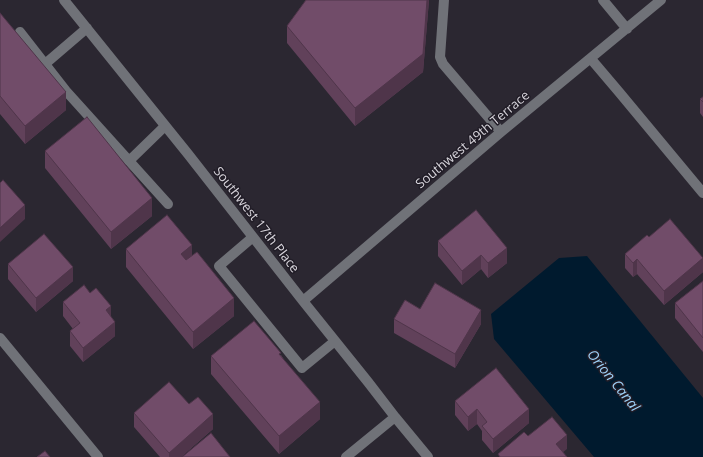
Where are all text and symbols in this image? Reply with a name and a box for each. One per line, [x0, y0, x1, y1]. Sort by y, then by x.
street label: Southwest 49th Terrace [413, 88, 533, 192]
street label: Southwest 17th Place [210, 164, 302, 276]
water label: Orion Canal [583, 347, 643, 415]

